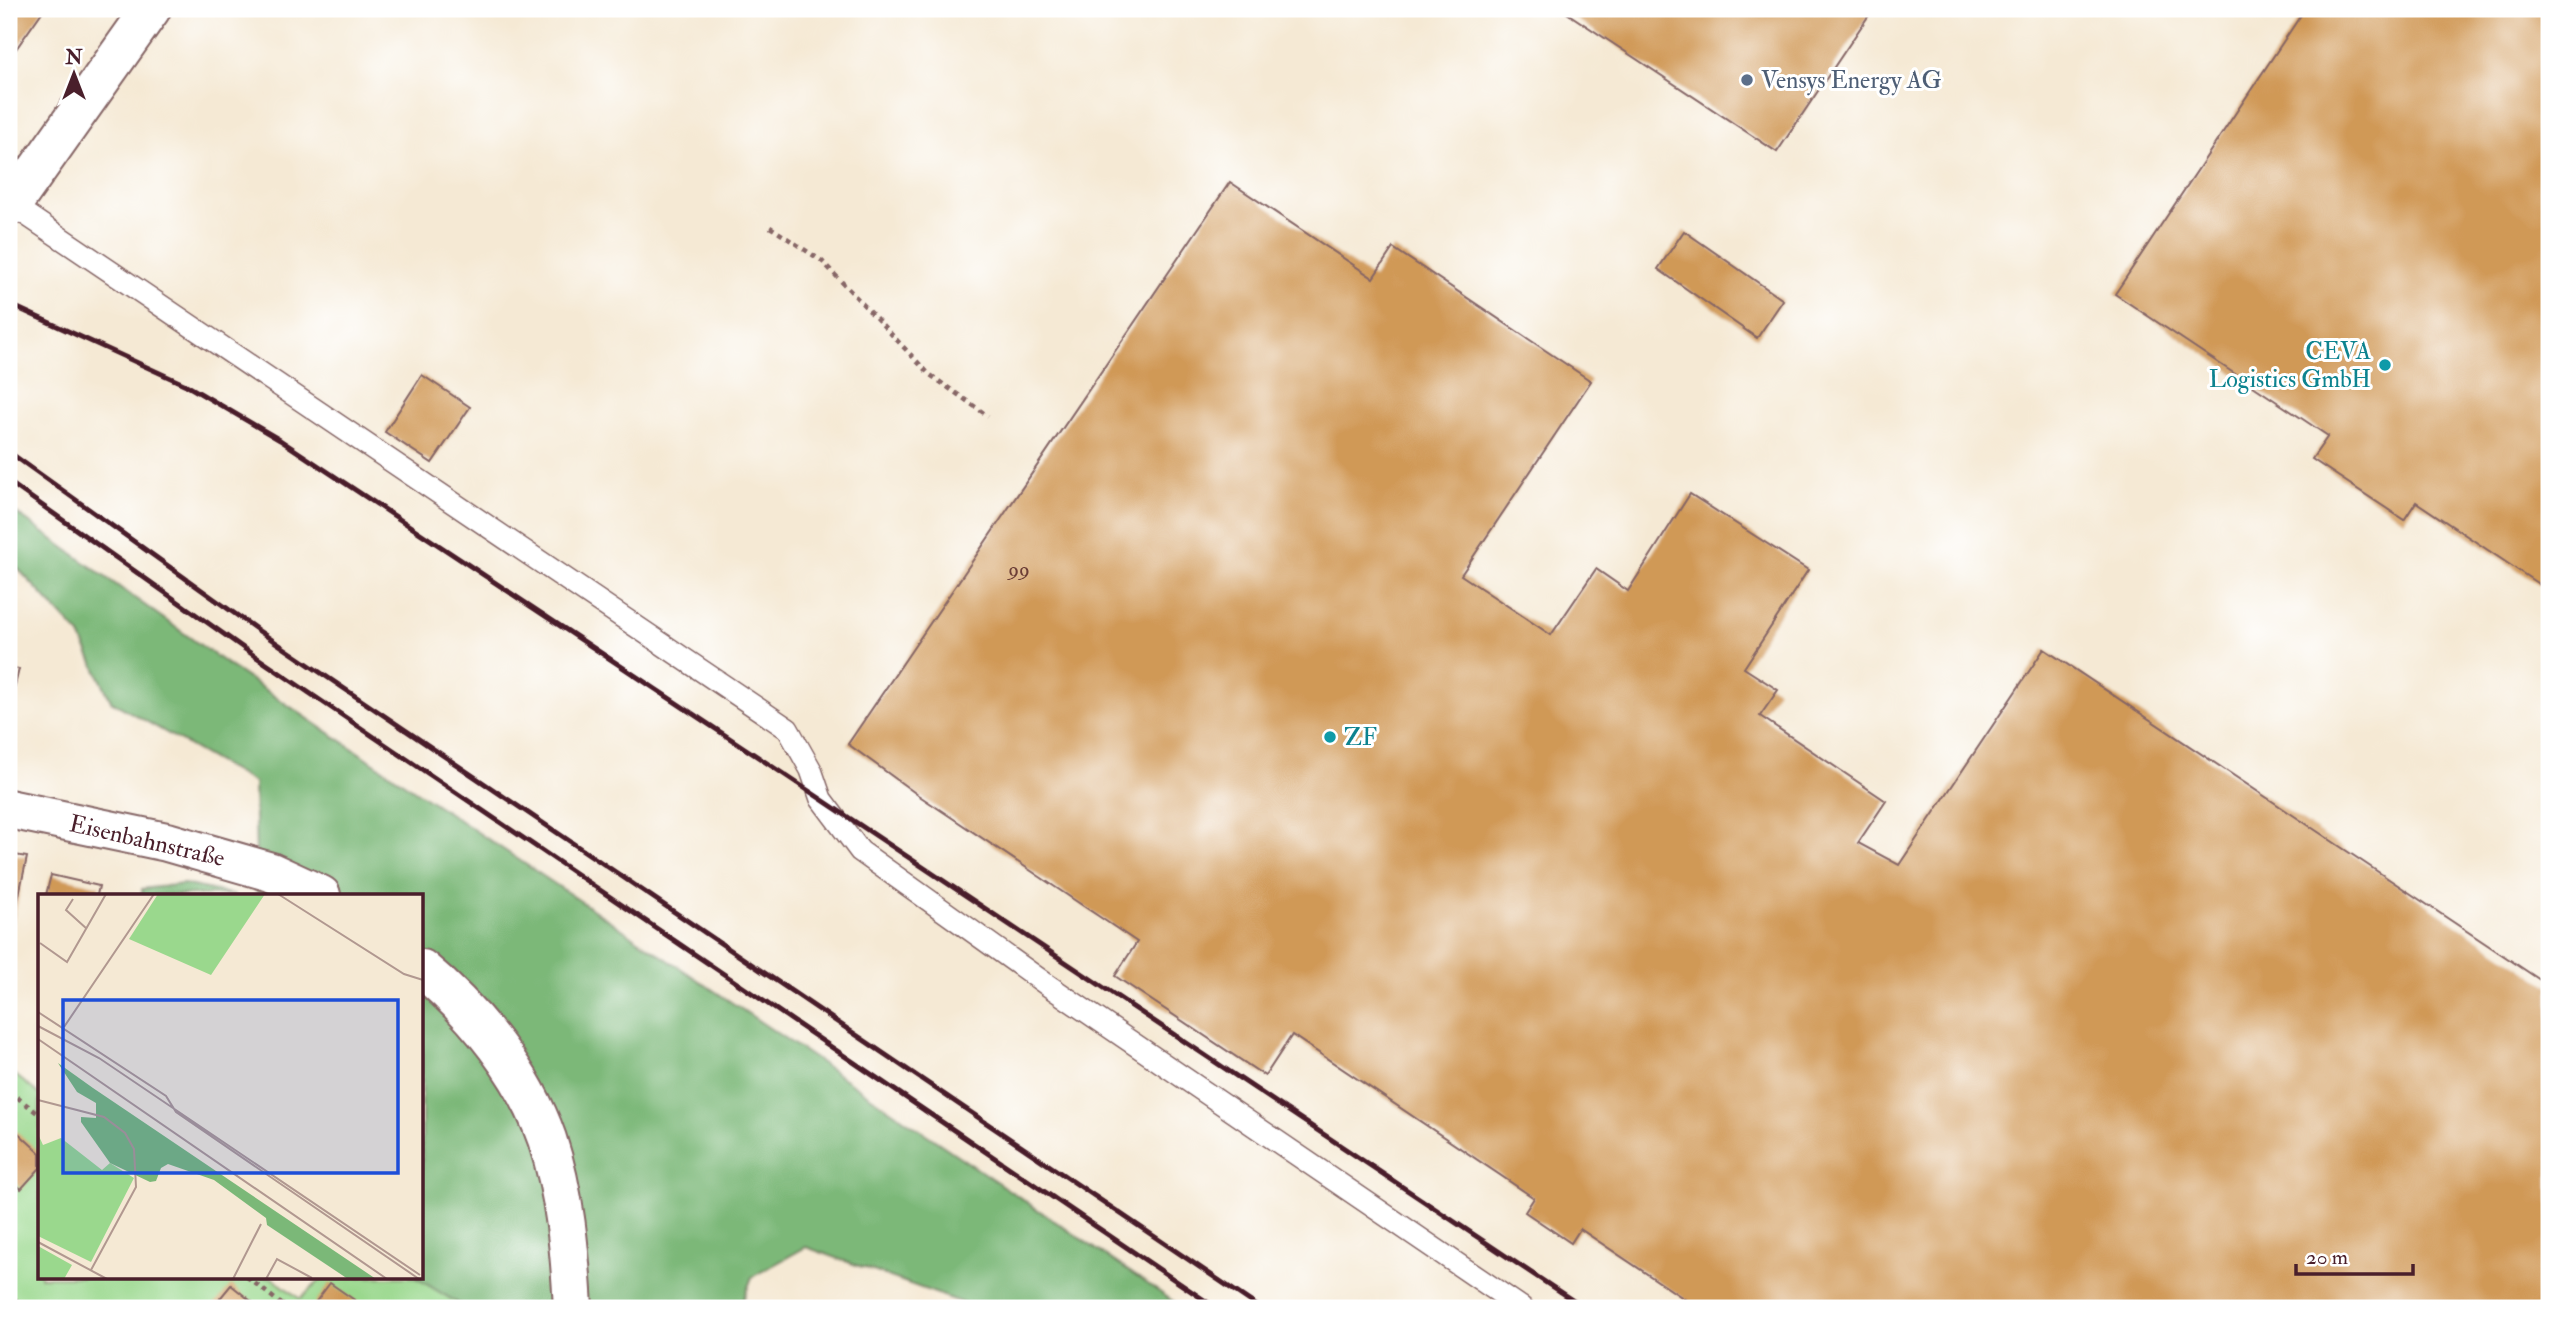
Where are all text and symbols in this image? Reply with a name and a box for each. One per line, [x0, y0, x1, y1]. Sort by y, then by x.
north arrow [38, 38, 108, 108]
text: N [64, 46, 83, 70]
place label: Vensys Energy AG [1761, 65, 1942, 96]
marker: Vensys Energy AG [1739, 72, 1755, 88]
place label: CEVA Logistics GmbH [2209, 336, 2371, 395]
marker: CEVA Logistics GmbH [2377, 357, 2393, 373]
house number: 99 [1006, 556, 1030, 583]
place label: ZF [1344, 722, 1377, 753]
marker: ZF [1322, 729, 1338, 745]
street label: Eisenbahnstraße [66, 808, 228, 874]
inset map [38, 894, 424, 1278]
scale bar [2296, 1233, 2413, 1277]
text: 20 m [2306, 1244, 2348, 1271]

